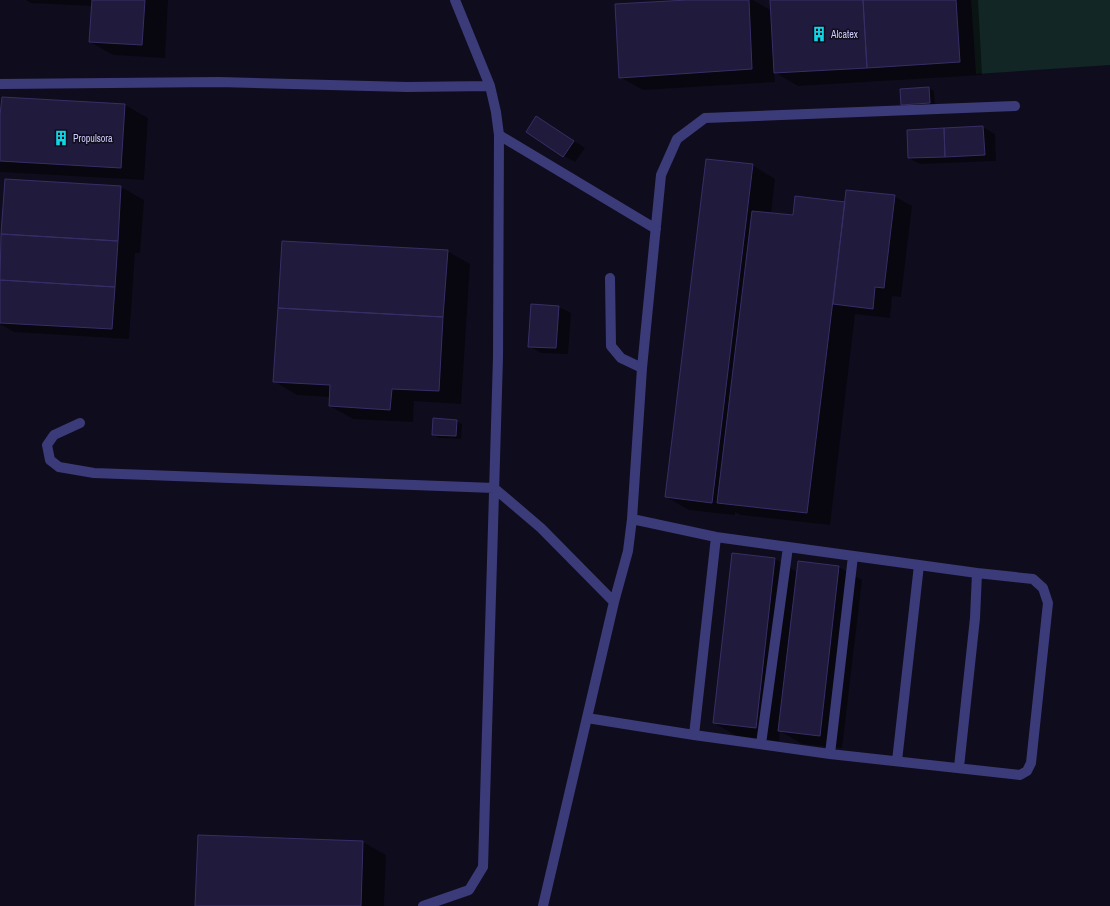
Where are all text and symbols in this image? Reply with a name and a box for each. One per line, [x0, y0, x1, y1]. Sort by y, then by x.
building icon: Alcatex [810, 25, 828, 43]
place label: Alcatex [830, 28, 859, 41]
building icon: Propulsora [52, 129, 70, 147]
place label: Propulsora [73, 132, 113, 145]

